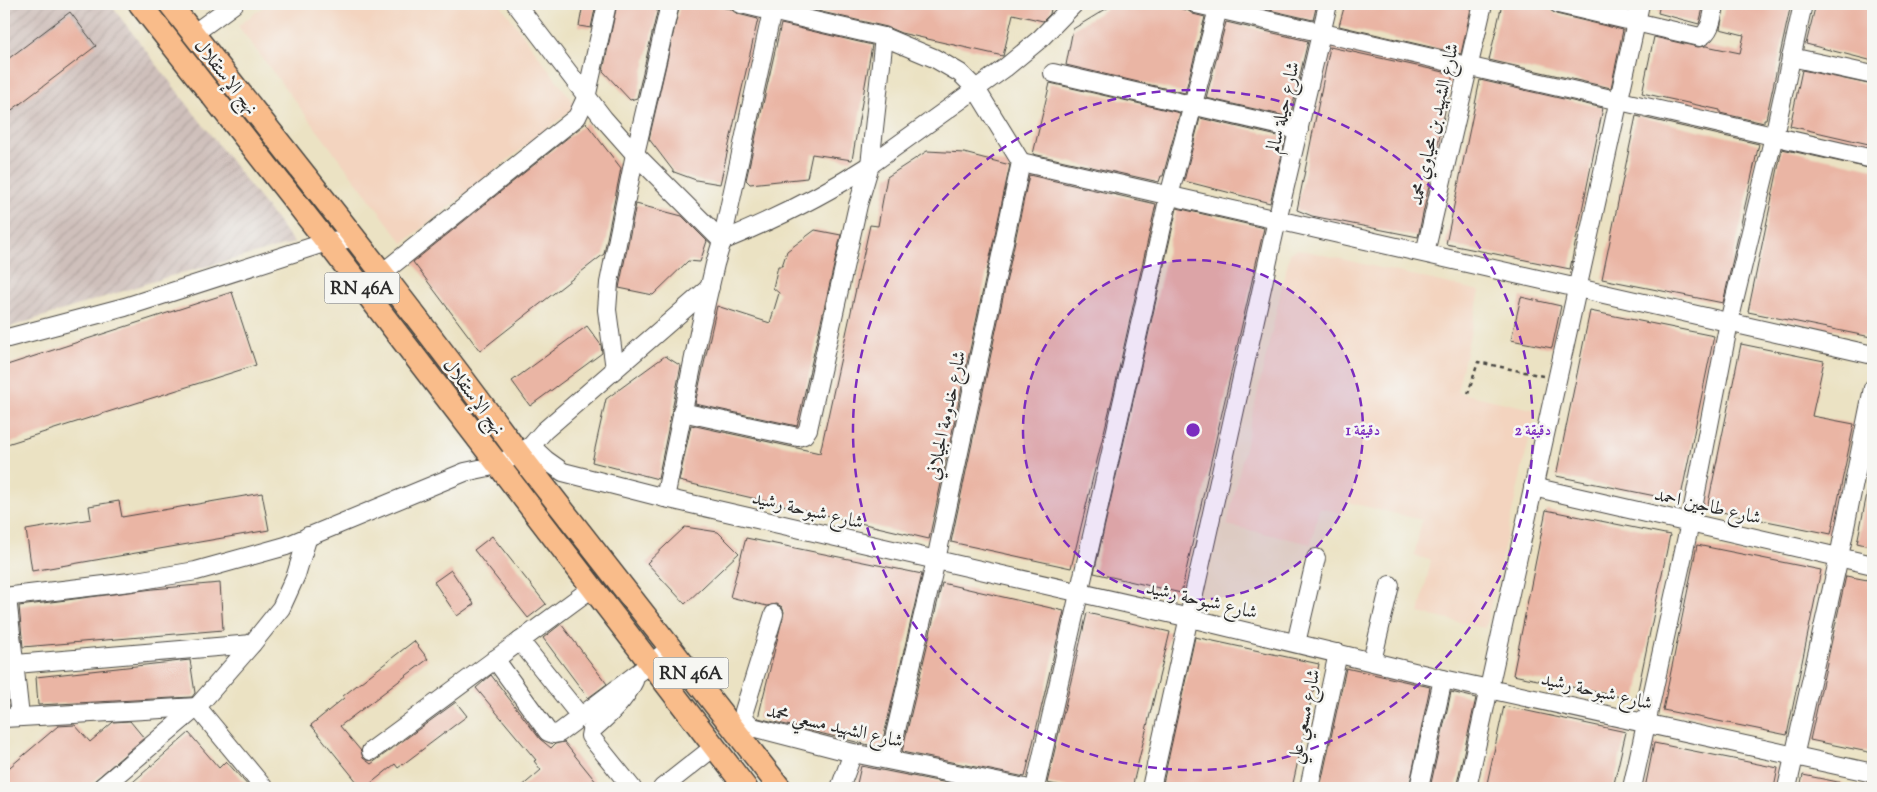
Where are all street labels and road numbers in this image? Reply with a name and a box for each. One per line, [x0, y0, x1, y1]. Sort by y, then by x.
street label: نهج الإستقلال [185, 34, 263, 122]
street label: شارع الشهيد بن محياوي محمد [1404, 41, 1467, 208]
street label: شارع حيلة سالم [1261, 59, 1309, 156]
road number: RN 46A [324, 272, 400, 304]
street label: شارع خدومة الجيلاني [921, 348, 974, 483]
street label: نهج الإستقلال [434, 354, 511, 443]
street label: شارع طاجين احمد [1651, 482, 1764, 533]
street label: شارع شبوحة رشيد [749, 485, 866, 537]
street label: شارع شبوحة رشيد [1143, 575, 1260, 627]
road number: RN 46A [654, 658, 728, 688]
street label: شارع شبوحة رشيد [1538, 666, 1655, 718]
street label: شارع مسعي علي [1282, 667, 1332, 767]
street label: شارع الشهيد مسعي محمد [763, 699, 906, 758]

